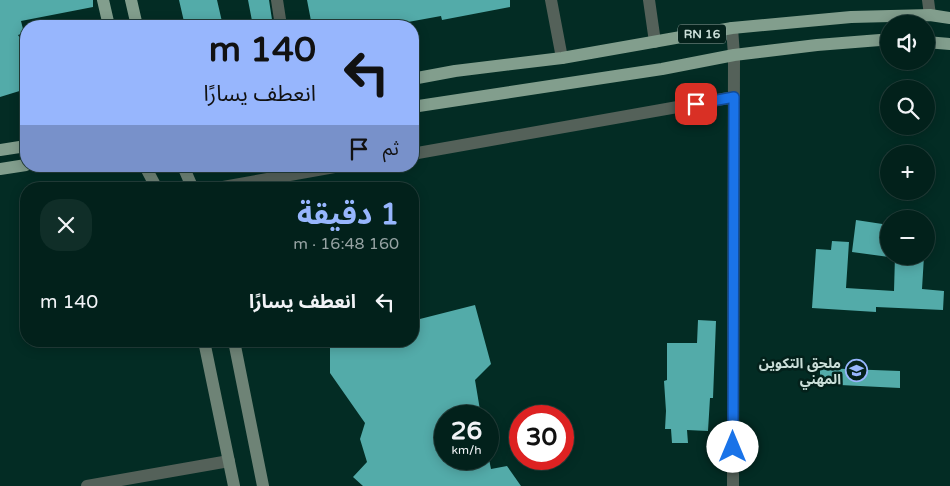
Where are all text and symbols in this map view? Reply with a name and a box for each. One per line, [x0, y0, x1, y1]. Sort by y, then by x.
map controls [880, 15, 935, 265]
button: sound [880, 15, 935, 70]
road number: RN 16 [678, 24, 726, 44]
text: 140 m [209, 29, 316, 71]
icon: left [334, 40, 399, 105]
button: search [880, 80, 935, 135]
text: انعطف يسارًا [203, 81, 316, 107]
pin [675, 83, 717, 125]
icon: arrive [682, 90, 710, 118]
icon: arrive [345, 135, 373, 163]
text: ثم [383, 138, 399, 160]
button: + [880, 145, 935, 200]
text: 1 دقيقة [297, 196, 399, 233]
button: close [40, 199, 92, 251]
button: − [880, 210, 935, 265]
text: 160 m · 16:48 [293, 234, 399, 254]
icon: left [371, 288, 399, 316]
text: 140 m [40, 291, 98, 313]
text: انعطف يسارًا [249, 291, 356, 313]
place label: ملحق التكوين المهني [759, 355, 841, 390]
school or university icon: ملحق التكوين المهني [845, 359, 869, 383]
speed limit sign: 30 [509, 405, 574, 470]
text: 26 [451, 416, 482, 446]
position arrow [706, 420, 758, 472]
text: km/h [451, 443, 482, 457]

